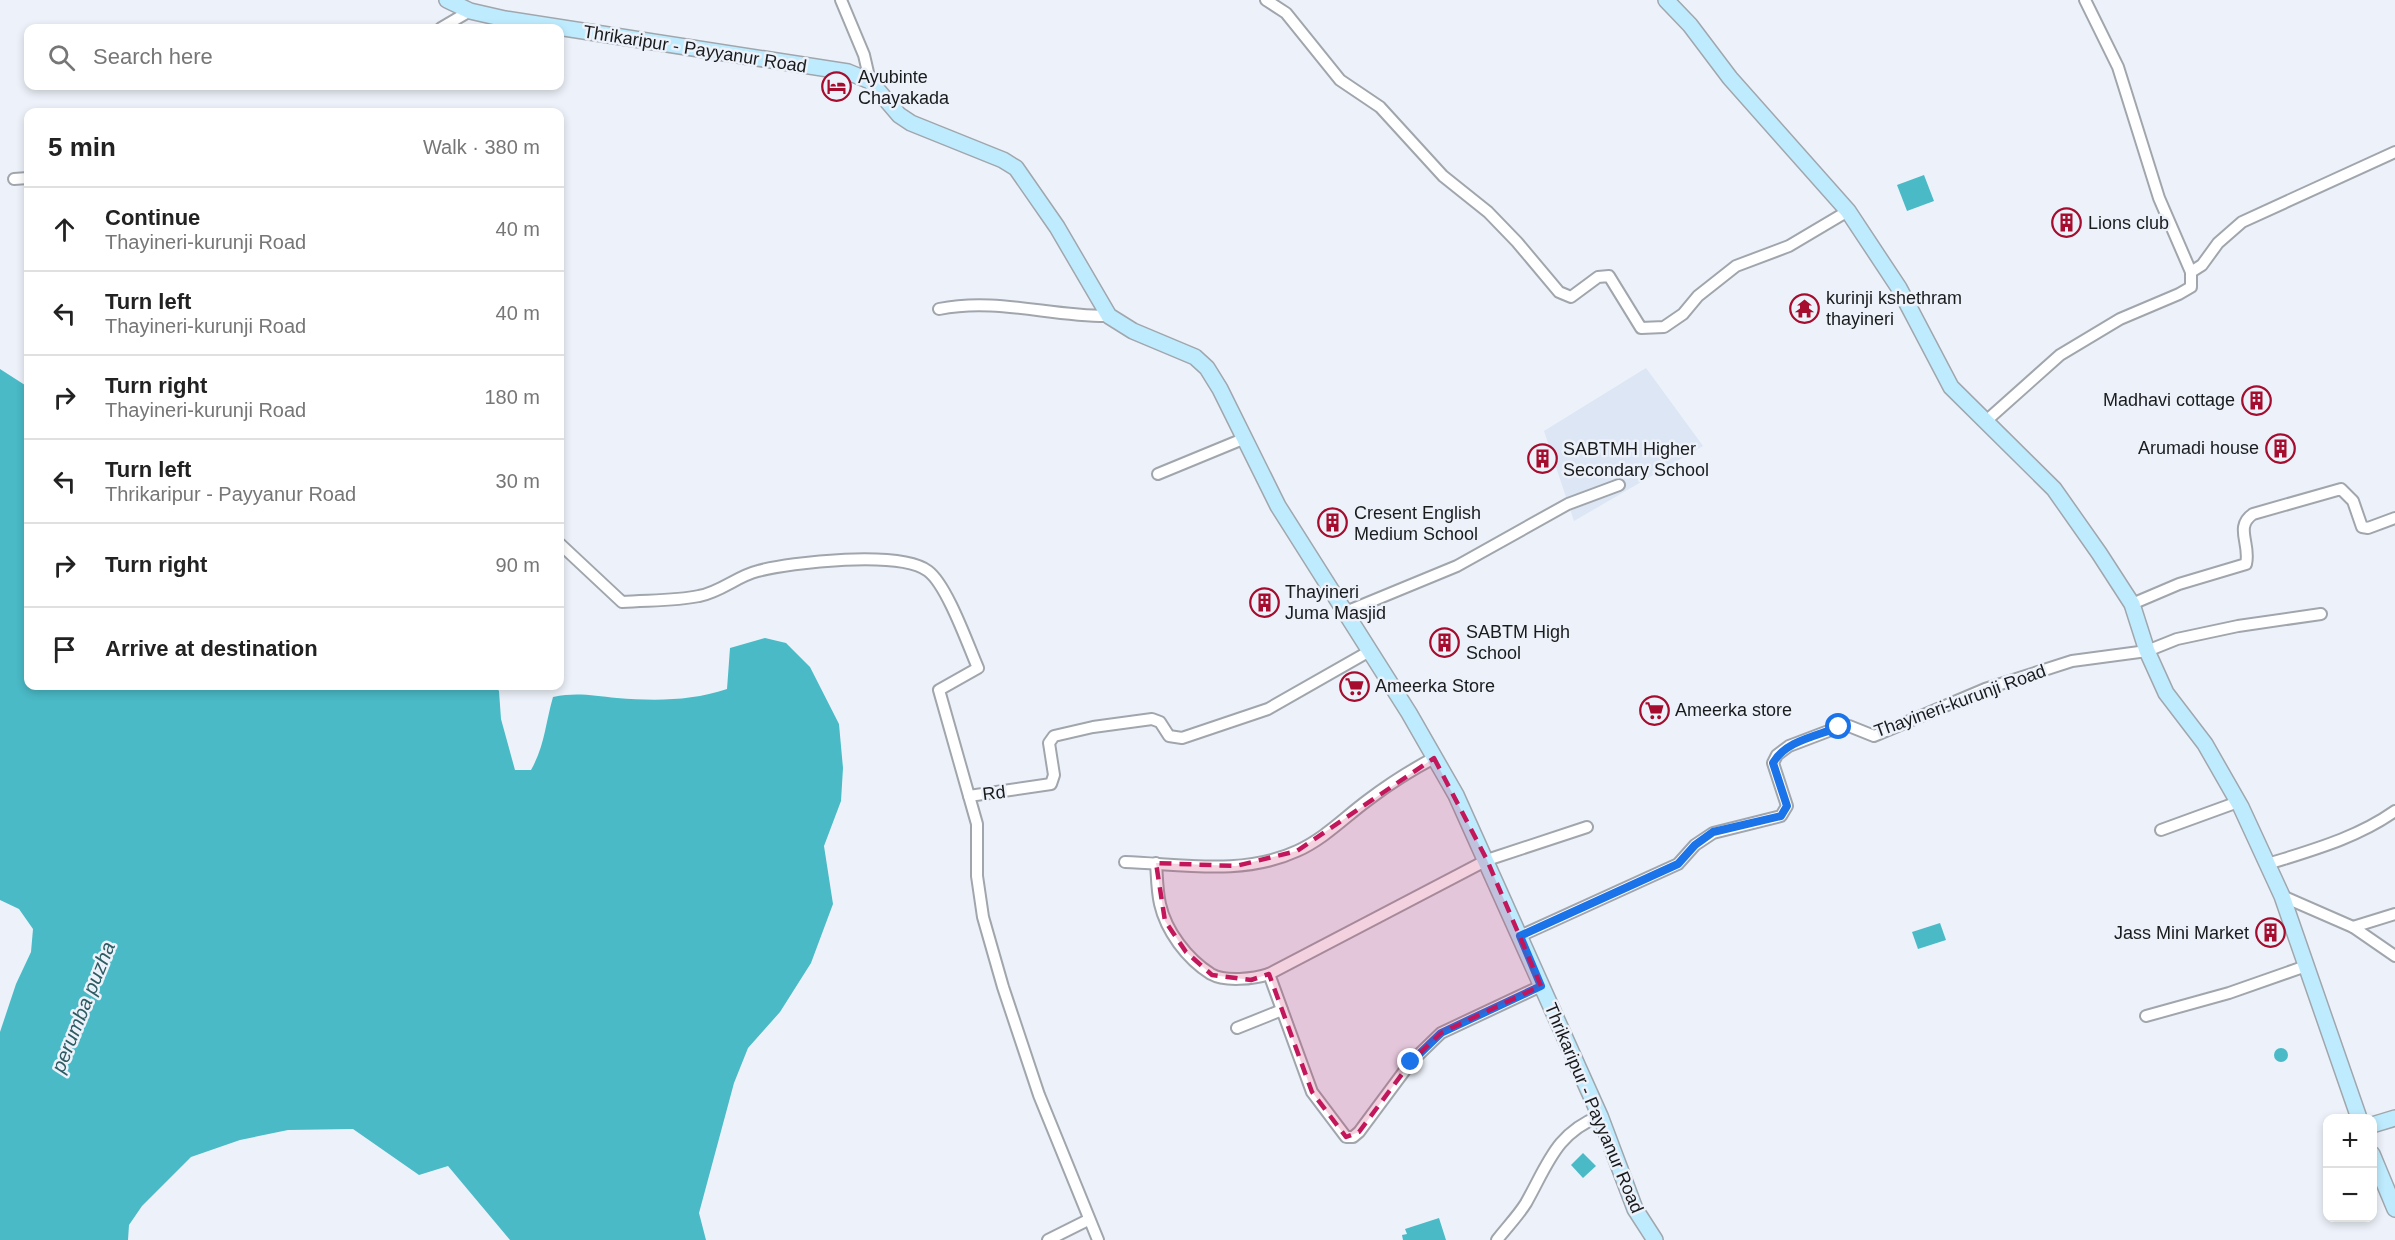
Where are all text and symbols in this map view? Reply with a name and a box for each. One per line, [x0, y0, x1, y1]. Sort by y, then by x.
street label: Thrikaripur - Payyanur Road [582, 21, 808, 77]
search box [24, 24, 564, 90]
icon: search [45, 41, 78, 74]
text: Search here [93, 44, 213, 69]
place label: Ayubinte Chayakada [858, 67, 950, 108]
hotel icon: Ayubinte Chayakada [821, 71, 853, 103]
text: 5 min [48, 132, 116, 162]
text: Walk · 380 m [423, 136, 540, 158]
text: Continue [105, 205, 200, 230]
building icon: Lions club [2051, 207, 2083, 239]
icon: ahead [48, 213, 81, 246]
place label: Lions club [2088, 213, 2169, 233]
text: 40 m [496, 218, 540, 240]
text: Thayineri-kurunji Road [105, 231, 306, 253]
place label: kurinji kshethram thayineri [1826, 288, 1962, 329]
text: Turn left [105, 289, 191, 314]
temple icon: kurinji kshethram thayineri [1789, 292, 1821, 324]
icon: left [48, 297, 81, 330]
text: 40 m [496, 302, 540, 324]
text: Thayineri-kurunji Road [105, 315, 306, 337]
text: Turn right [105, 373, 207, 398]
icon: right [48, 381, 81, 414]
building icon: Madhavi cottage [2240, 384, 2272, 416]
text: 180 m [484, 386, 540, 408]
place label: Madhavi cottage [2103, 390, 2235, 410]
text: Thayineri-kurunji Road [105, 399, 306, 421]
building icon: Arumadi house [2264, 432, 2296, 464]
place label: Arumadi house [2138, 438, 2259, 458]
place label: SABTMH Higher Secondary School [1563, 439, 1709, 480]
building icon: SABTMH Higher Secondary School [1526, 443, 1558, 475]
text: Turn left [105, 457, 191, 482]
icon: left [48, 465, 81, 498]
text: 30 m [496, 470, 540, 492]
text: Thrikaripur - Payyanur Road [105, 483, 356, 505]
place label: Cresent English Medium School [1354, 503, 1481, 544]
building icon: Cresent English Medium School [1317, 507, 1349, 539]
icon: right [48, 549, 81, 582]
text: Turn right [105, 552, 207, 577]
text: 90 m [496, 554, 540, 576]
place label: Thayineri Juma Masjid [1285, 582, 1386, 623]
building icon: Thayineri Juma Masjid [1248, 586, 1280, 618]
place label: SABTM High School [1466, 622, 1570, 663]
building icon: SABTM High School [1429, 626, 1461, 658]
icon: arrive [48, 633, 81, 666]
text: Arrive at destination [105, 636, 318, 661]
street label: Thayineri-kurunji Road [1871, 661, 2049, 741]
supermarket icon: Ameerka Store [1338, 670, 1370, 702]
place label: Ameerka Store [1375, 676, 1495, 696]
supermarket icon: Ameerka store [1638, 694, 1670, 726]
place label: Ameerka store [1675, 700, 1792, 720]
route start [1825, 713, 1851, 739]
street label: Rd [981, 782, 1007, 804]
building icon: Jass Mini Market [2254, 917, 2286, 949]
place label: Jass Mini Market [2114, 923, 2249, 943]
water label: perumba puzha [46, 938, 119, 1076]
street label: Thrikaripur - Payyanur Road [1541, 1000, 1647, 1216]
route end [1397, 1048, 1423, 1074]
map controls [2323, 1114, 2377, 1222]
button: + [2323, 1114, 2377, 1168]
button: − [2323, 1168, 2377, 1222]

